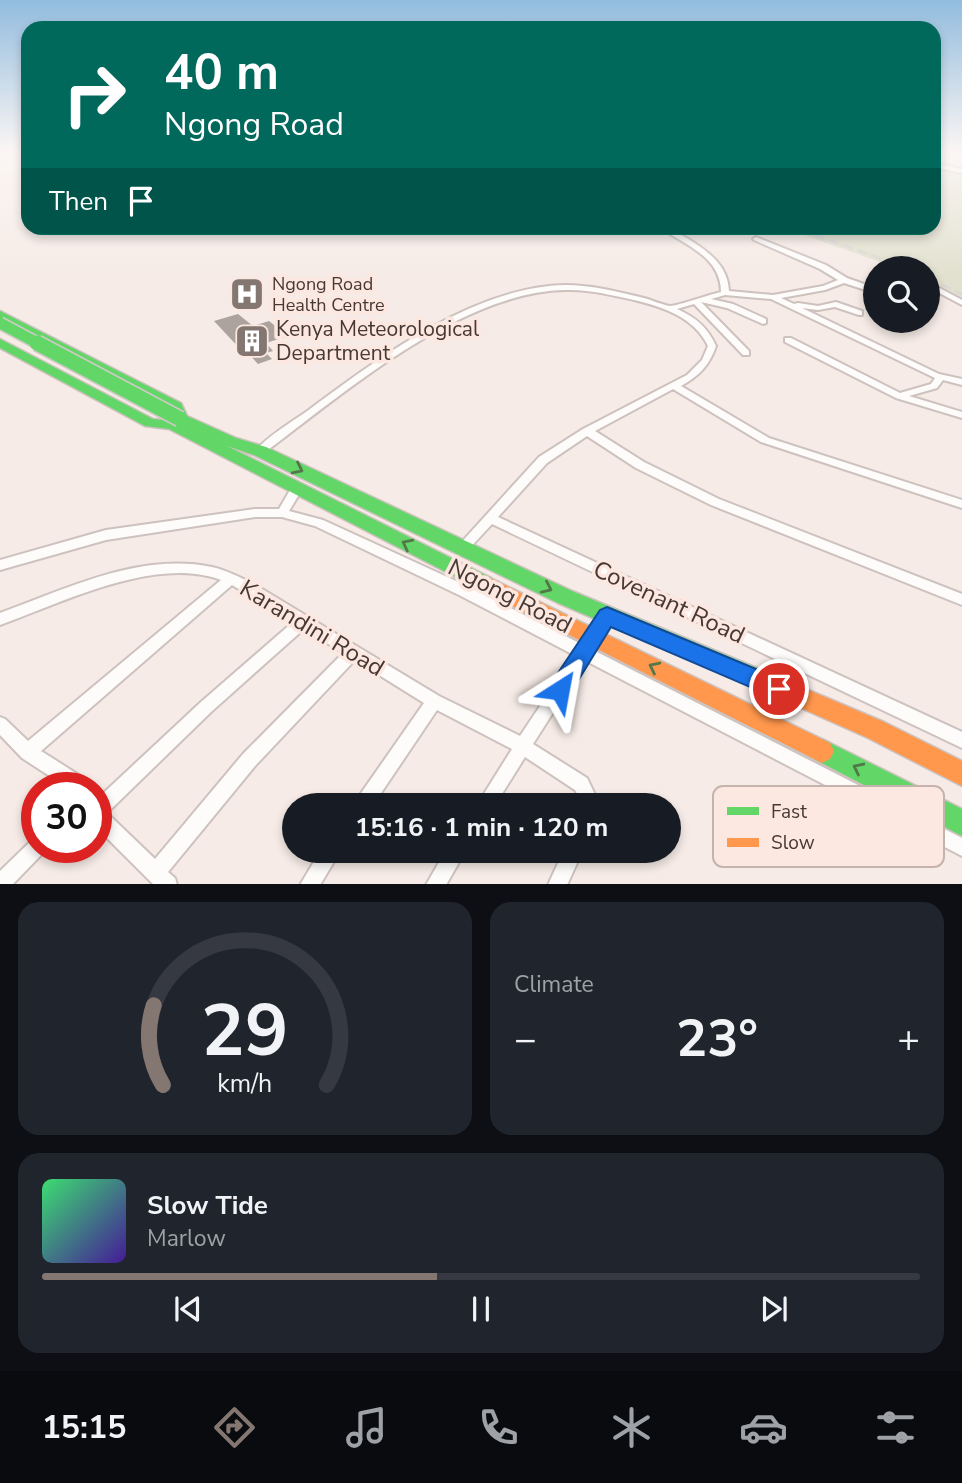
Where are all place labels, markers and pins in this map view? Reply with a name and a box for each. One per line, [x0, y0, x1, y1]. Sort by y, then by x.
place label: Ngong Road Health Centre [272, 272, 385, 317]
hospital icon: Ngong Road Health Centre [228, 275, 266, 313]
place label: Kenya Meteorological Department [276, 315, 480, 367]
building icon: Kenya Meteorological Department [233, 322, 271, 360]
pin [749, 659, 809, 719]

